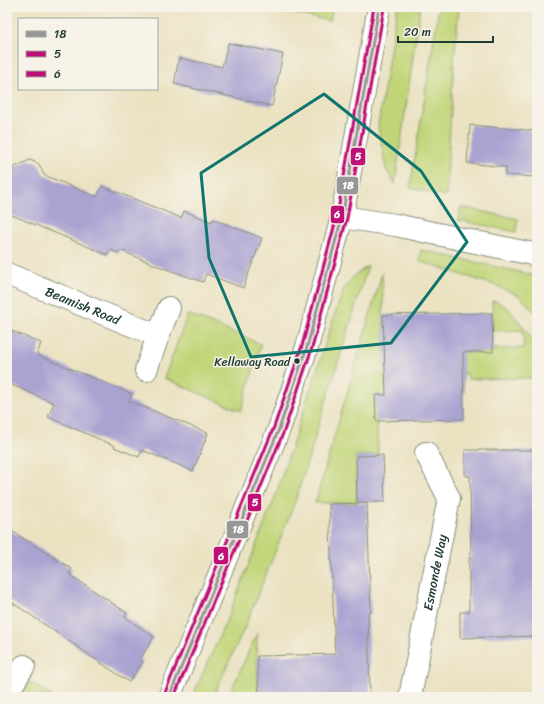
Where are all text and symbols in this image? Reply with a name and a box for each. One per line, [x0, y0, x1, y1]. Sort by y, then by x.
legend [18, 18, 158, 90]
scale bar [398, 18, 493, 44]
text: 20 m [404, 21, 431, 43]
text: 18 [54, 23, 66, 45]
text: 5 [54, 43, 61, 65]
text: 6 [54, 63, 61, 85]
line badge: 5 [350, 147, 366, 166]
text: 5 [355, 147, 362, 166]
line badge: 18 [336, 176, 359, 195]
text: 18 [342, 176, 354, 195]
line badge: 6 [330, 205, 345, 224]
text: 6 [333, 205, 340, 224]
street label: Beamish Road [42, 280, 125, 332]
place label: Kellaway Road [214, 351, 291, 373]
marker: Kellaway Road [292, 356, 302, 366]
line badge: 5 [247, 493, 262, 512]
text: 5 [252, 493, 259, 512]
line badge: 18 [226, 520, 249, 539]
text: 18 [232, 520, 244, 539]
street label: Esmonde Way [416, 532, 454, 613]
line badge: 6 [213, 546, 229, 565]
text: 6 [217, 547, 224, 566]

